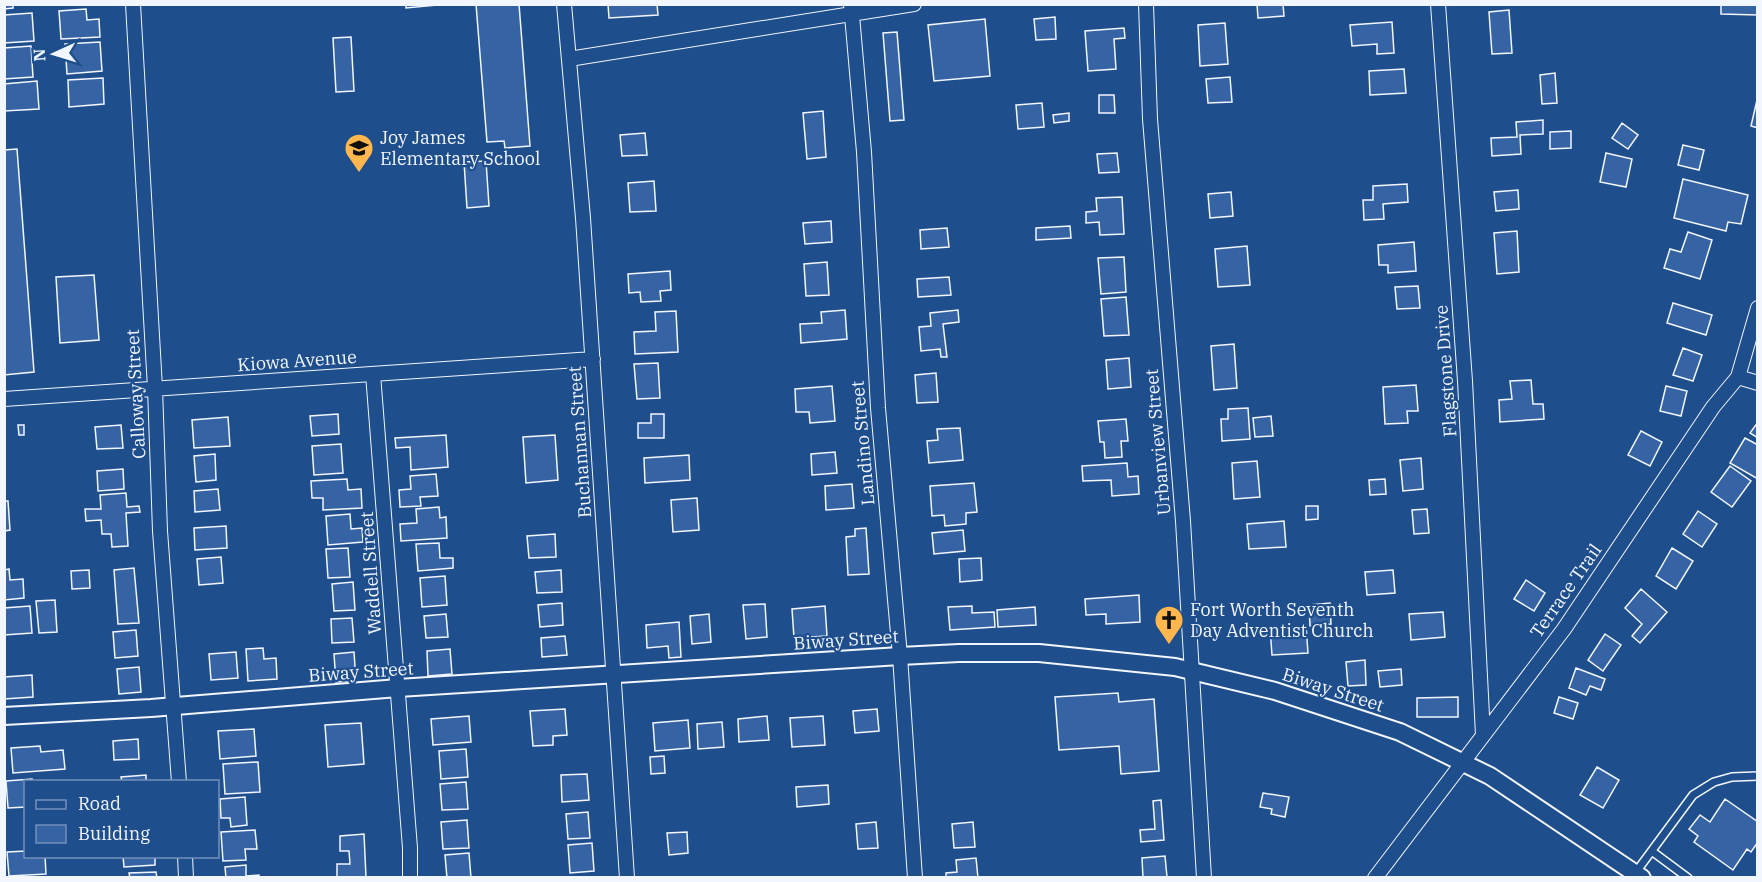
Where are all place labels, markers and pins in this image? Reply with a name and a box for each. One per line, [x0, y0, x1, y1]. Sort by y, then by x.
place label: Joy James Elementary School [380, 126, 540, 170]
school or university icon: Joy James Elementary School [343, 132, 375, 174]
place label: Fort Worth Seventh Day Adventist Church [1190, 598, 1374, 642]
church icon: Fort Worth Seventh Day Adventist Church [1153, 604, 1185, 646]

